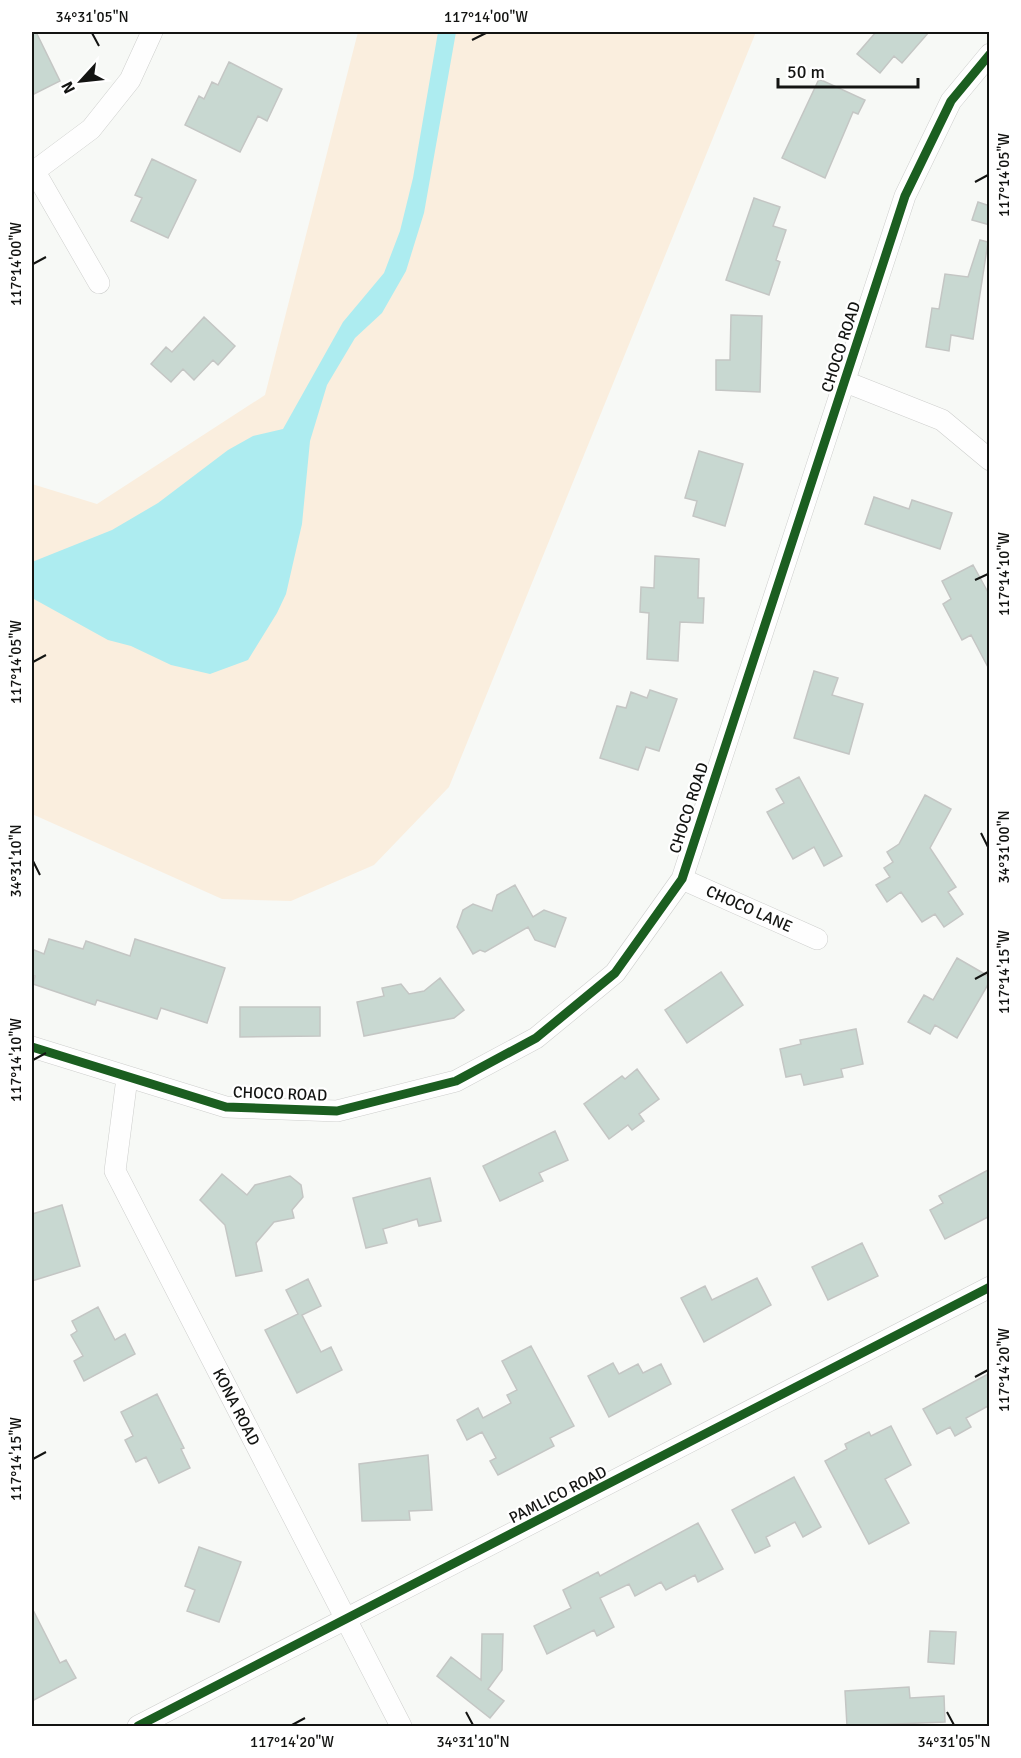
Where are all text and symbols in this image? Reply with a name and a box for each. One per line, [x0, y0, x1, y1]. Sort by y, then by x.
text: 34°31'05"N [55, 8, 129, 26]
text: 117°14'00"W [444, 8, 528, 26]
north arrow [51, 51, 111, 111]
scale bar [778, 51, 918, 89]
text: 50 m [787, 61, 825, 83]
text: N [57, 78, 80, 97]
text: 117°14'05"W [995, 133, 1013, 217]
text: 117°14'00"W [7, 222, 25, 306]
street label: CHOCO ROAD [817, 299, 865, 395]
text: 117°14'10"W [995, 532, 1013, 616]
text: 117°14'05"W [7, 620, 25, 704]
street label: CHOCO ROAD [665, 760, 713, 856]
text: 34°31'00"N [995, 810, 1013, 884]
text: 34°31'10"N [7, 824, 25, 898]
street label: CHOCO LANE [703, 881, 795, 937]
text: 117°14'15"W [995, 930, 1013, 1014]
text: 117°14'10"W [7, 1018, 25, 1102]
street label: CHOCO ROAD [232, 1082, 328, 1106]
text: 117°14'20"W [995, 1328, 1013, 1412]
street label: KONA ROAD [208, 1365, 264, 1449]
text: 117°14'15"W [7, 1417, 25, 1501]
street label: PAMLICO ROAD [506, 1462, 610, 1528]
text: 117°14'20"W [250, 1733, 334, 1751]
text: 34°31'10"N [436, 1733, 510, 1751]
text: 34°31'05"N [917, 1733, 991, 1751]

